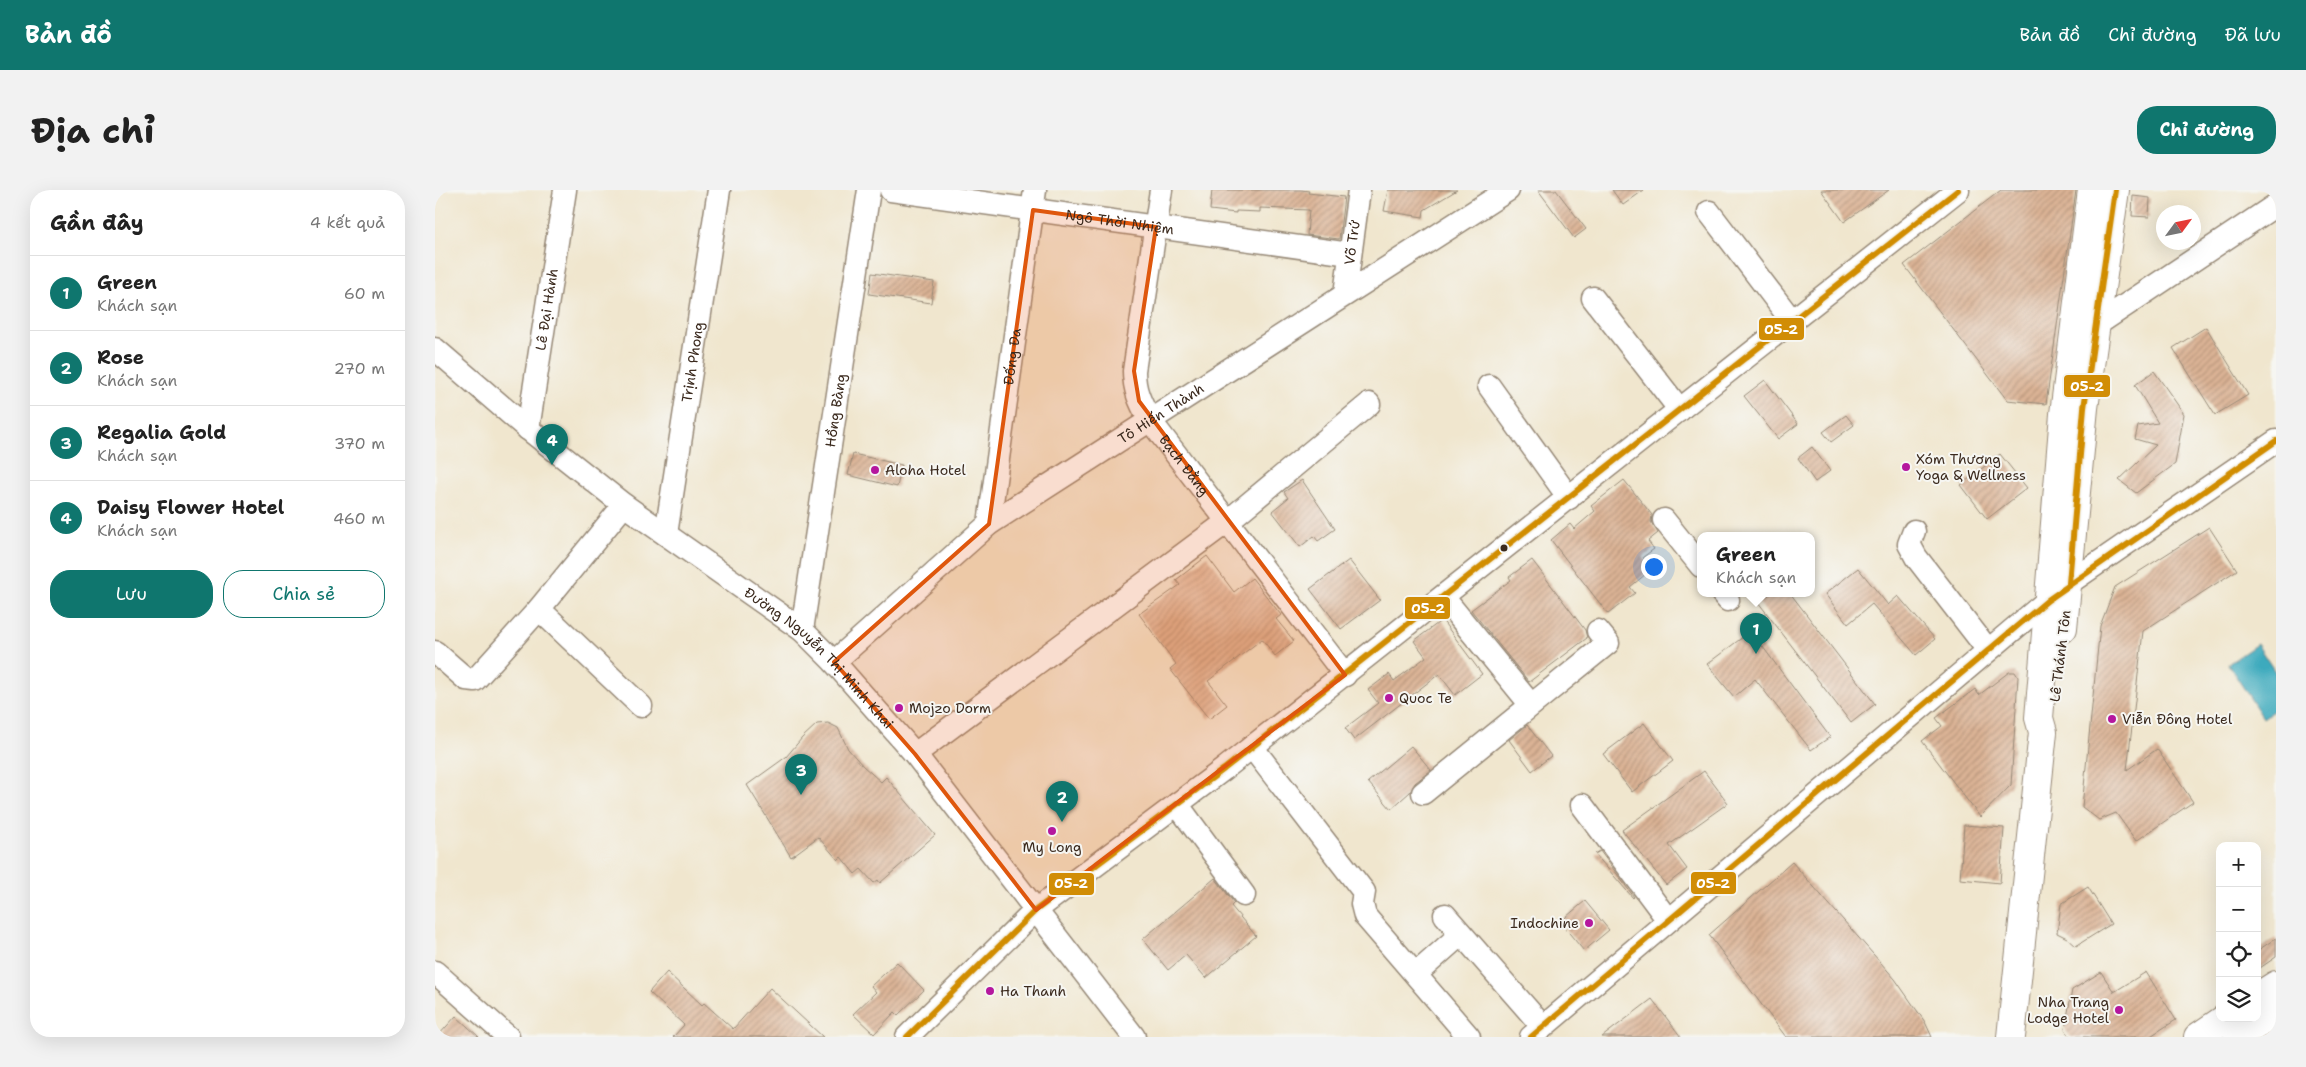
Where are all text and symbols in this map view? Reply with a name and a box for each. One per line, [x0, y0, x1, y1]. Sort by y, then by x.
text: Bản đồ [25, 19, 112, 51]
text: Bản đồ [2019, 23, 2080, 47]
text: Chỉ đường [2108, 23, 2197, 47]
text: Đã lưu [2225, 23, 2281, 47]
button: Chỉ đường [2137, 106, 2276, 154]
text: Địa chỉ [30, 107, 154, 154]
street label: Ngô Thời Nhiệm [1064, 205, 1175, 238]
north arrow [2156, 205, 2201, 250]
text: Gần đây [50, 209, 144, 237]
text: 4 kết quả [310, 212, 385, 233]
street label: Võ Trứ [1340, 219, 1364, 266]
street label: Lê Đại Hành [531, 267, 562, 352]
text: Green [97, 270, 157, 295]
text: 1 [62, 283, 70, 304]
text: 60 m [344, 283, 385, 304]
text: Khách sạn [97, 295, 177, 316]
line badge: 05-2 [1758, 317, 1805, 341]
street label: Trịnh Phong [677, 320, 708, 404]
text: 05-2 [1764, 320, 1798, 338]
street label: Đống Đa [999, 327, 1025, 386]
text: Rose [97, 345, 144, 370]
text: 2 [60, 358, 72, 379]
text: 270 m [334, 358, 385, 379]
text: Khách sạn [97, 370, 177, 391]
street label: Hồng Bàng [821, 372, 850, 449]
line badge: 05-2 [2063, 374, 2111, 398]
text: 05-2 [2070, 377, 2104, 395]
street label: Tô Hiến Thành [1114, 379, 1207, 448]
text: Regalia Gold [97, 420, 226, 445]
pin: 4 [536, 424, 568, 465]
street label: Bạch Đằng [1155, 431, 1213, 499]
text: 3 [60, 433, 72, 454]
text: 370 m [334, 433, 385, 454]
text: Khách sạn [97, 445, 177, 466]
place label: Xóm Thương Yoga & Wellness [1916, 450, 2026, 484]
place label: Aloha Hotel [885, 461, 967, 479]
marker: Xóm Thương Yoga & Wellness [1900, 461, 1912, 473]
marker: Aloha Hotel [869, 464, 881, 476]
text: Daisy Flower Hotel [97, 495, 284, 520]
text: 4 [60, 508, 72, 529]
text: 460 m [333, 508, 385, 529]
text: Khách sạn [97, 520, 177, 541]
popup [1697, 532, 1815, 597]
text: Green [1716, 542, 1776, 567]
unlabelled marker [1499, 543, 1509, 553]
your location [1641, 554, 1667, 580]
text: Khách sạn [1716, 567, 1796, 588]
button: Lưu [50, 570, 213, 618]
button: Chia sẻ [223, 570, 385, 618]
street label: Đường Nguyễn Thị Minh Khai [741, 583, 898, 732]
line badge: 05-2 [1404, 596, 1451, 620]
text: 05-2 [1411, 599, 1445, 617]
street label: Lê Thánh Tôn [2045, 609, 2075, 703]
pin: 1 [1740, 613, 1772, 654]
place label: Quoc Te [1399, 689, 1452, 707]
marker: Quoc Te [1383, 692, 1395, 704]
place label: Mojzo Dorm [909, 699, 991, 717]
marker: Mojzo Dorm [893, 702, 905, 714]
place label: Viễn Đông Hotel [2122, 710, 2233, 728]
marker: Viễn Đông Hotel [2106, 713, 2118, 725]
pin: 3 [785, 754, 817, 795]
pin: 2 [1046, 781, 1078, 822]
marker: My Long [1046, 825, 1058, 837]
place label: My Long [1023, 838, 1081, 856]
map controls [2216, 842, 2261, 1022]
button: + [2216, 842, 2261, 887]
line badge: 05-2 [1690, 871, 1737, 895]
line badge: 05-2 [1048, 872, 1095, 896]
text: 05-2 [1054, 874, 1088, 892]
text: 05-2 [1696, 874, 1730, 892]
button: − [2216, 887, 2261, 932]
place label: Indochine [1510, 914, 1579, 932]
marker: Indochine [1583, 917, 1595, 929]
button: locate [2216, 932, 2261, 977]
button: layers [2216, 977, 2261, 1022]
place label: Ha Thanh [1000, 982, 1066, 1000]
marker: Ha Thanh [984, 985, 996, 997]
place label: Nha Trang Lodge Hotel [2027, 993, 2110, 1027]
marker: Nha Trang Lodge Hotel [2113, 1004, 2125, 1016]

